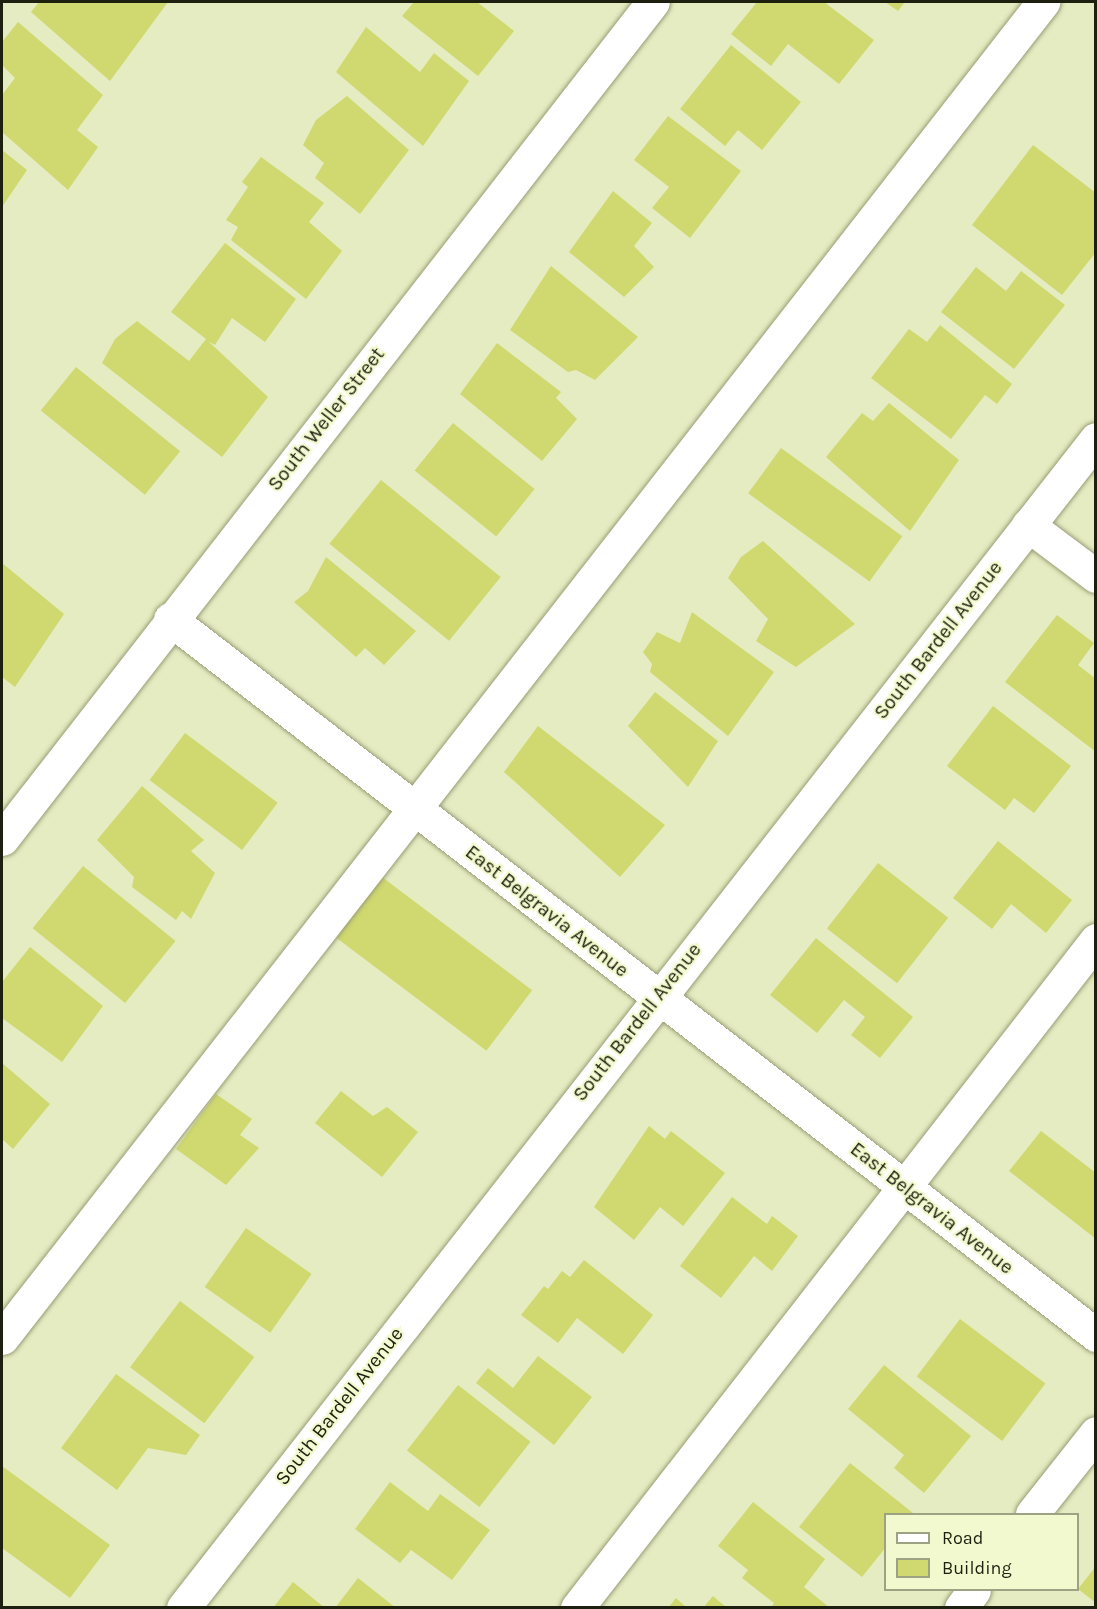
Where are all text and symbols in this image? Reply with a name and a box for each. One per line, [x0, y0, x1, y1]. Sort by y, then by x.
street label: South Weller Street [263, 343, 389, 495]
street label: South Bardell Avenue [869, 556, 1007, 724]
street label: East Belgravia Avenue [461, 840, 633, 982]
street label: South Bardell Avenue [568, 938, 706, 1106]
street label: East Belgravia Avenue [846, 1137, 1018, 1279]
street label: South Bardell Avenue [270, 1322, 408, 1490]
legend [884, 1513, 1079, 1591]
text: Road [942, 1527, 983, 1549]
text: Building [942, 1557, 1012, 1579]

